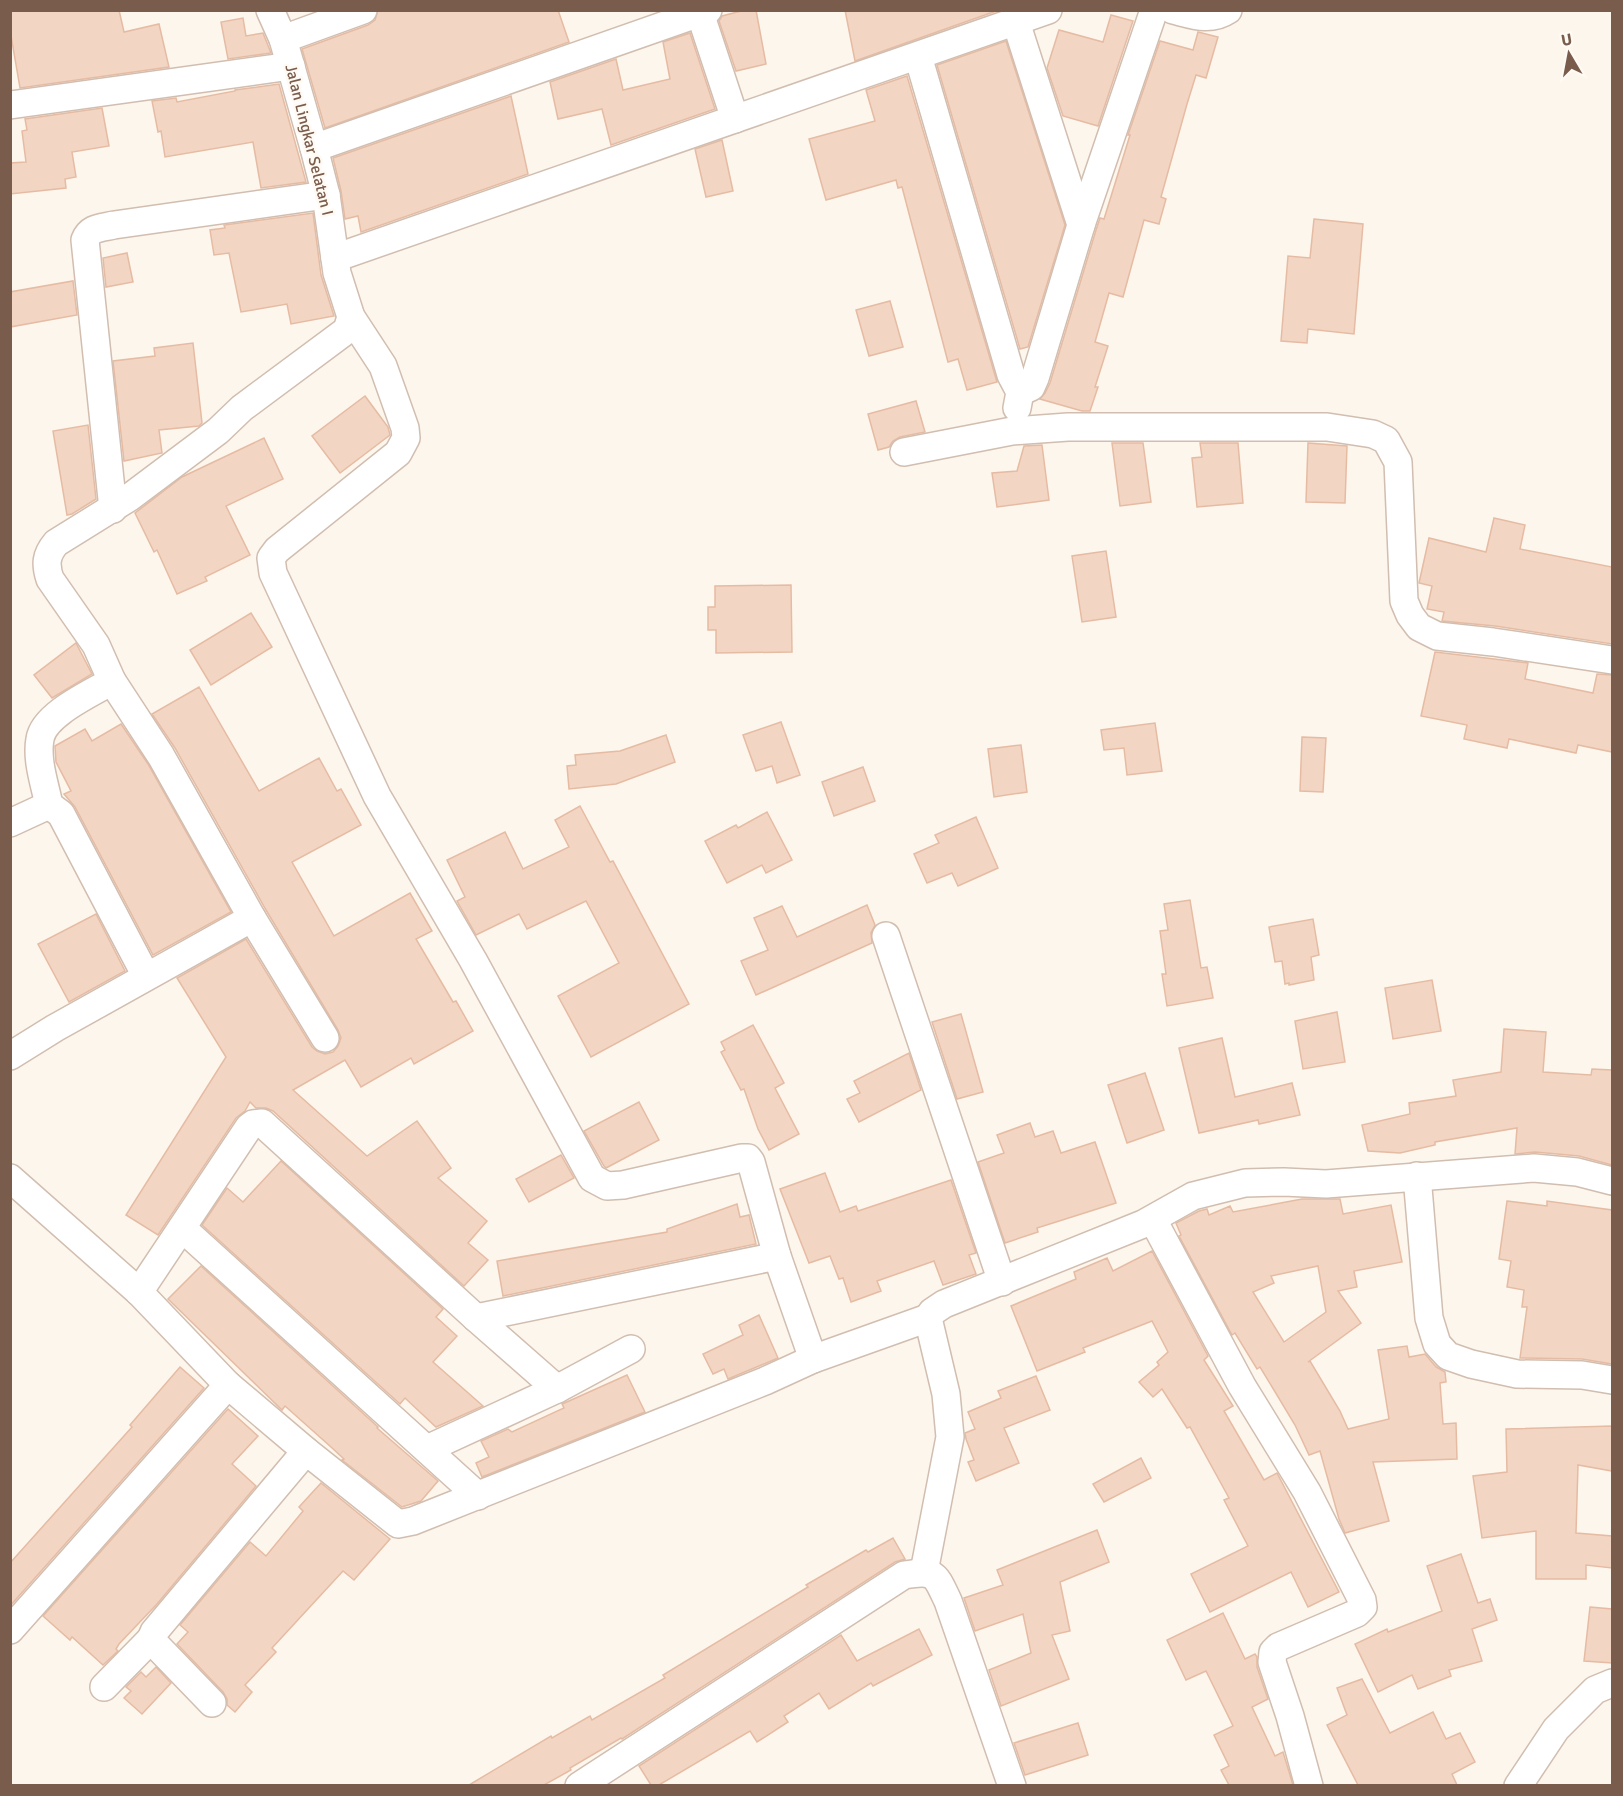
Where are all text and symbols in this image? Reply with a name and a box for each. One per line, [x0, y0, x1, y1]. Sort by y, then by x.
north arrow [1539, 24, 1599, 84]
text: U [1560, 29, 1574, 51]
street label: Jalan Lingkar Selatan I [281, 62, 337, 218]

